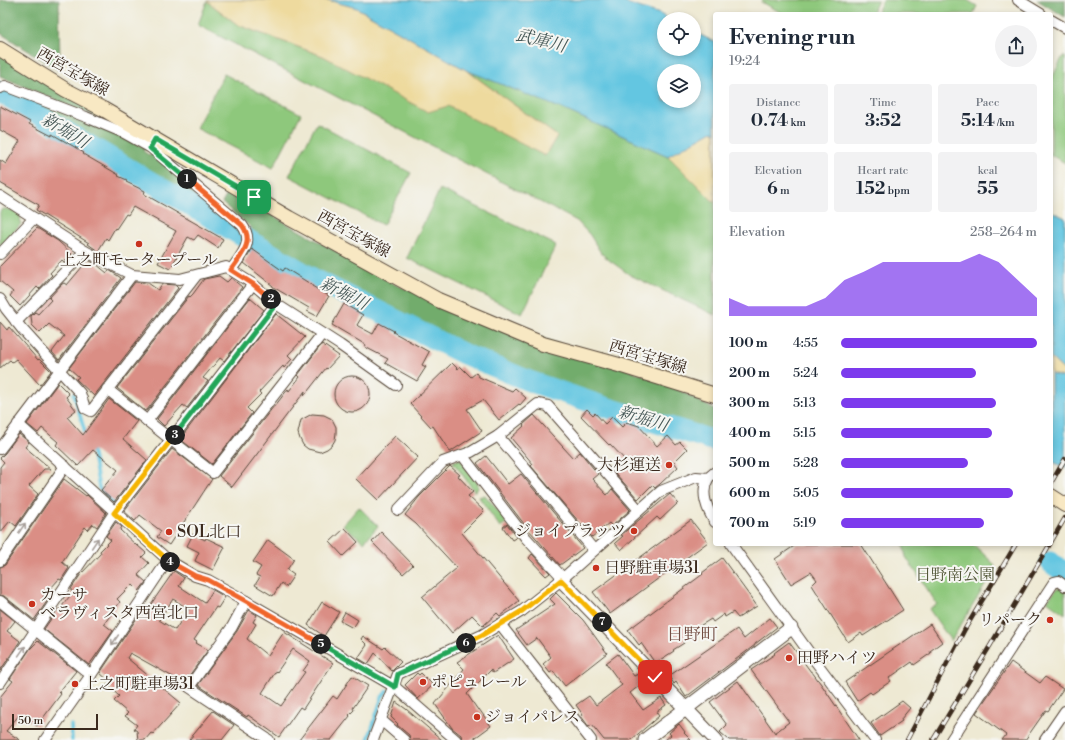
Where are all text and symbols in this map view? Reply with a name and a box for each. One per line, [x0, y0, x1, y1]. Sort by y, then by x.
map controls [657, 12, 701, 108]
button: locate [657, 12, 701, 56]
water label: 武庫川 [514, 24, 570, 58]
text: Evening run [729, 24, 855, 51]
button: share [995, 25, 1037, 67]
street label: 西宮宝塚線 [33, 43, 113, 101]
text: 19:24 [729, 53, 760, 69]
button: layers [657, 64, 701, 108]
text: Distance [756, 96, 801, 110]
text: Time [870, 96, 896, 110]
text: Pace [976, 96, 999, 110]
water label: 新堀川 [37, 108, 94, 155]
text: 0.74 [751, 110, 788, 132]
text: 3:52 [865, 110, 901, 132]
text: 5:14 [961, 110, 995, 132]
text: km [788, 116, 806, 130]
text: /km [995, 116, 1015, 130]
text: Elevation [755, 164, 802, 178]
text: Heart rate [858, 164, 908, 178]
text: kcal [978, 164, 998, 178]
pin: 1 [177, 169, 197, 189]
text: 1 [184, 172, 190, 186]
text: 6 [767, 178, 778, 200]
text: 152 [856, 178, 885, 200]
text: 55 [977, 178, 998, 200]
pin [237, 180, 271, 214]
text: m [778, 184, 790, 198]
text: bpm [885, 184, 910, 198]
icon: arrive [243, 186, 265, 208]
street label: 西宮宝塚線 [314, 206, 394, 262]
text: Elevation [729, 224, 785, 240]
text: 258–264 m [970, 224, 1037, 240]
marker: 上之町モータープール [134, 239, 144, 249]
place label: 上之町モータープール [60, 250, 218, 270]
water label: 新堀川 [316, 273, 373, 316]
pin: 2 [261, 289, 281, 309]
text: 2 [268, 292, 274, 306]
text: 100 m [729, 335, 768, 351]
text: 4:55 [793, 335, 818, 351]
street label: 西宮宝塚線 [607, 336, 689, 378]
text: 200 m [729, 365, 770, 381]
text: 5:24 [793, 365, 818, 381]
text: 300 m [729, 395, 770, 411]
text: 5:13 [793, 395, 816, 411]
water label: 新堀川 [615, 401, 673, 438]
pin: 3 [165, 425, 185, 445]
text: 400 m [729, 425, 771, 441]
text: 5:15 [793, 425, 816, 441]
text: 3 [172, 428, 178, 442]
place label: 大杉運送 [597, 455, 661, 475]
text: 500 m [729, 455, 770, 471]
text: 5:28 [793, 455, 818, 471]
marker: 大杉運送 [664, 460, 674, 470]
text: 600 m [729, 485, 770, 501]
text: 5:05 [793, 485, 819, 501]
text: 700 m [729, 515, 769, 531]
text: 5:19 [793, 515, 816, 531]
place label: ジョイプラッツ [515, 521, 626, 541]
place label: SOL北口 [177, 522, 241, 542]
one-way arrow [18, 523, 26, 534]
marker: ジョイプラッツ [629, 526, 639, 536]
marker: SOL北口 [164, 527, 174, 537]
one-way arrow [91, 537, 99, 549]
pin: 4 [160, 552, 180, 572]
text: 4 [166, 555, 174, 569]
place label: 日野駐車場31 [604, 558, 699, 578]
marker: 日野駐車場31 [591, 563, 601, 573]
park label: 日野南公園 [915, 565, 995, 585]
place label: カーサ ベラヴィスタ西宮北口 [40, 585, 199, 623]
marker: カーサ ベラヴィスタ西宮北口 [27, 599, 37, 609]
place label: リパーク [978, 610, 1042, 630]
pin: 7 [592, 612, 612, 632]
text: 7 [599, 615, 605, 629]
marker: リパーク [1045, 615, 1055, 625]
district label: 日野町 [667, 624, 718, 646]
pin: 6 [456, 633, 476, 653]
one-way arrow [111, 634, 119, 645]
pin: 5 [311, 634, 331, 654]
text: 6 [463, 636, 469, 650]
text: 5 [318, 637, 324, 651]
one-way arrow [18, 646, 26, 657]
place label: 田野ハイツ [797, 648, 877, 668]
marker: 田野ハイツ [784, 653, 794, 663]
pin [638, 660, 672, 694]
icon: check [644, 666, 666, 688]
place label: ポピュレール [431, 672, 527, 692]
place label: 上之町駐車場31 [83, 674, 194, 694]
marker: ポピュレール [418, 677, 428, 687]
marker: 上之町駐車場31 [70, 679, 80, 689]
place label: ジョイパレス [485, 707, 580, 727]
scale bar [12, 712, 98, 731]
marker: ジョイパレス [472, 712, 482, 722]
text: 50 m [18, 714, 43, 728]

